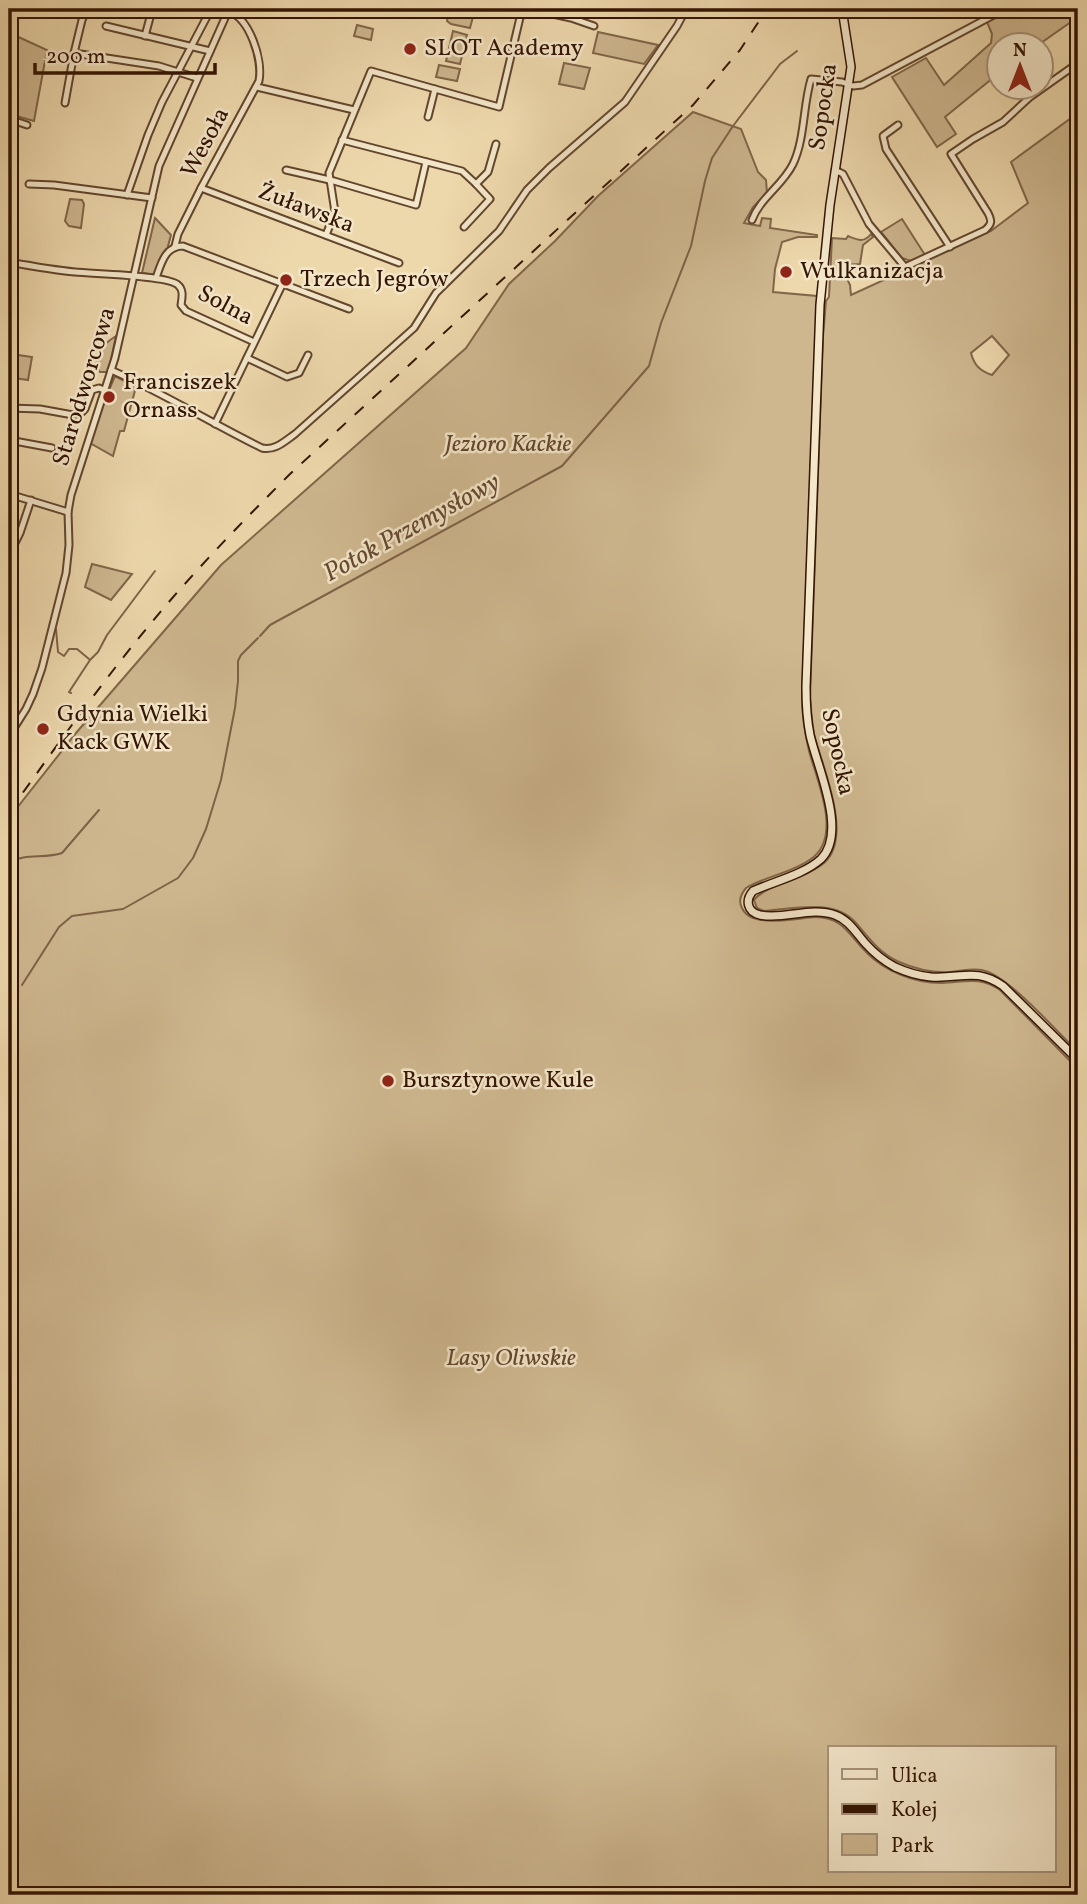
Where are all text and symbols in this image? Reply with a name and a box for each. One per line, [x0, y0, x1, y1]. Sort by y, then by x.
scale bar [35, 32, 215, 76]
place label: SLOT Academy [424, 32, 583, 66]
north arrow [986, 32, 1056, 102]
text: N [1013, 38, 1027, 64]
marker: SLOT Academy [402, 41, 418, 57]
text: 200 m [46, 43, 106, 72]
street label: Sopocka [801, 61, 847, 153]
street label: Wesoła [173, 102, 239, 184]
street label: Żuławska [253, 175, 359, 243]
place label: Wulkanizacja [800, 255, 944, 289]
place label: Trzech Jegrów [300, 263, 449, 297]
marker: Wulkanizacja [778, 264, 794, 280]
marker: Trzech Jegrów [278, 272, 294, 288]
street label: Solna [191, 277, 259, 335]
street label: Starodworcowa [45, 303, 125, 471]
place label: Franciszek Ornass [123, 366, 237, 428]
marker: Franciszek Ornass [101, 389, 117, 405]
park label: Jezioro Kackie [443, 428, 572, 462]
water label: Potok Przemysłowy [317, 464, 507, 591]
place label: Gdynia Wielki Kack GWK [57, 698, 208, 760]
street label: Sopocka [811, 706, 863, 798]
marker: Gdynia Wielki Kack GWK [35, 721, 51, 737]
place label: Bursztynowe Kule [402, 1064, 594, 1098]
marker: Bursztynowe Kule [380, 1073, 396, 1089]
park label: Lasy Oliwskie [446, 1342, 576, 1376]
legend [828, 1746, 1056, 1872]
text: Ulica [891, 1762, 938, 1791]
text: Kolej [891, 1796, 938, 1825]
text: Park [891, 1832, 934, 1861]

